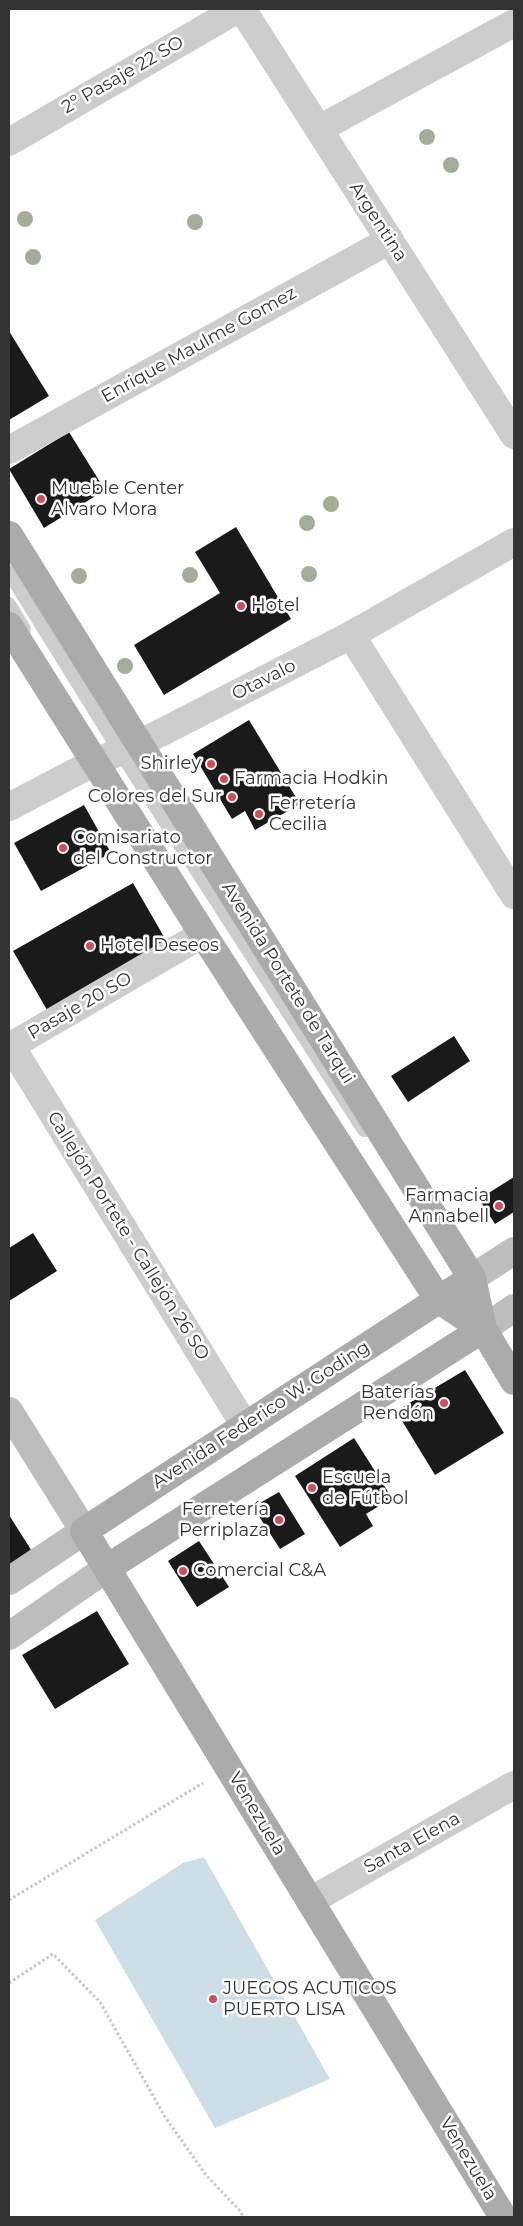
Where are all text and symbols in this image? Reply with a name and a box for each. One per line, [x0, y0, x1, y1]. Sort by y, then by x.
street label: 2º Pasaje 22 SO [58, 31, 188, 119]
street label: Argentina [344, 178, 412, 266]
street label: Enrique Maulme Gomez [98, 282, 300, 408]
place label: Mueble Center Alvaro Mora [51, 478, 184, 520]
marker: Mueble Center Alvaro Mora [35, 493, 47, 505]
place label: Hotel [251, 595, 300, 617]
marker: Hotel [235, 600, 247, 612]
street label: Otavalo [228, 655, 300, 705]
place label: Shirley [140, 753, 201, 775]
marker: Shirley [205, 758, 217, 770]
place label: Farmacia Hodkin [234, 768, 389, 790]
marker: Farmacia Hodkin [218, 773, 230, 785]
place label: Colores del Sur [88, 786, 222, 808]
marker: Colores del Sur [226, 791, 238, 803]
place label: Ferretería Cecilia [269, 793, 356, 836]
marker: Ferretería Cecilia [253, 808, 265, 820]
place label: Comisariato del Constructor [73, 827, 213, 870]
marker: Comisariato del Constructor [57, 842, 69, 854]
street label: Avenida Portete de Tarqui [217, 878, 359, 1088]
place label: Hotel Deseos [100, 935, 219, 957]
marker: Hotel Deseos [84, 940, 96, 952]
street label: Pasaje 20 SO [24, 968, 136, 1044]
street label: Callejón Portete - Callejón 26 SO [42, 1108, 214, 1364]
place label: Farmacia Annabell [405, 1185, 489, 1228]
marker: Farmacia Annabell [493, 1200, 505, 1212]
street label: Avenida Federico W. Goding [148, 1337, 374, 1493]
place label: Baterías Rendón [361, 1382, 434, 1425]
marker: Baterías Rendón [438, 1397, 450, 1409]
place label: Escuela de Fútbol [322, 1467, 409, 1510]
marker: Escuela de Fútbol [306, 1482, 318, 1494]
place label: Ferretería Perriplaza [179, 1499, 269, 1542]
marker: Ferretería Perriplaza [273, 1514, 285, 1526]
place label: Comercial C&A [193, 1560, 326, 1582]
marker: Comercial C&A [177, 1565, 189, 1577]
street label: Venezuela [224, 1769, 290, 1859]
street label: Santa Elena [360, 1808, 464, 1878]
place label: JUEGOS ACUTICOS PUERTO LISA [223, 1978, 397, 2020]
marker: JUEGOS ACUTICOS PUERTO LISA [207, 1993, 219, 2005]
street label: Venezuela [435, 2114, 501, 2204]

